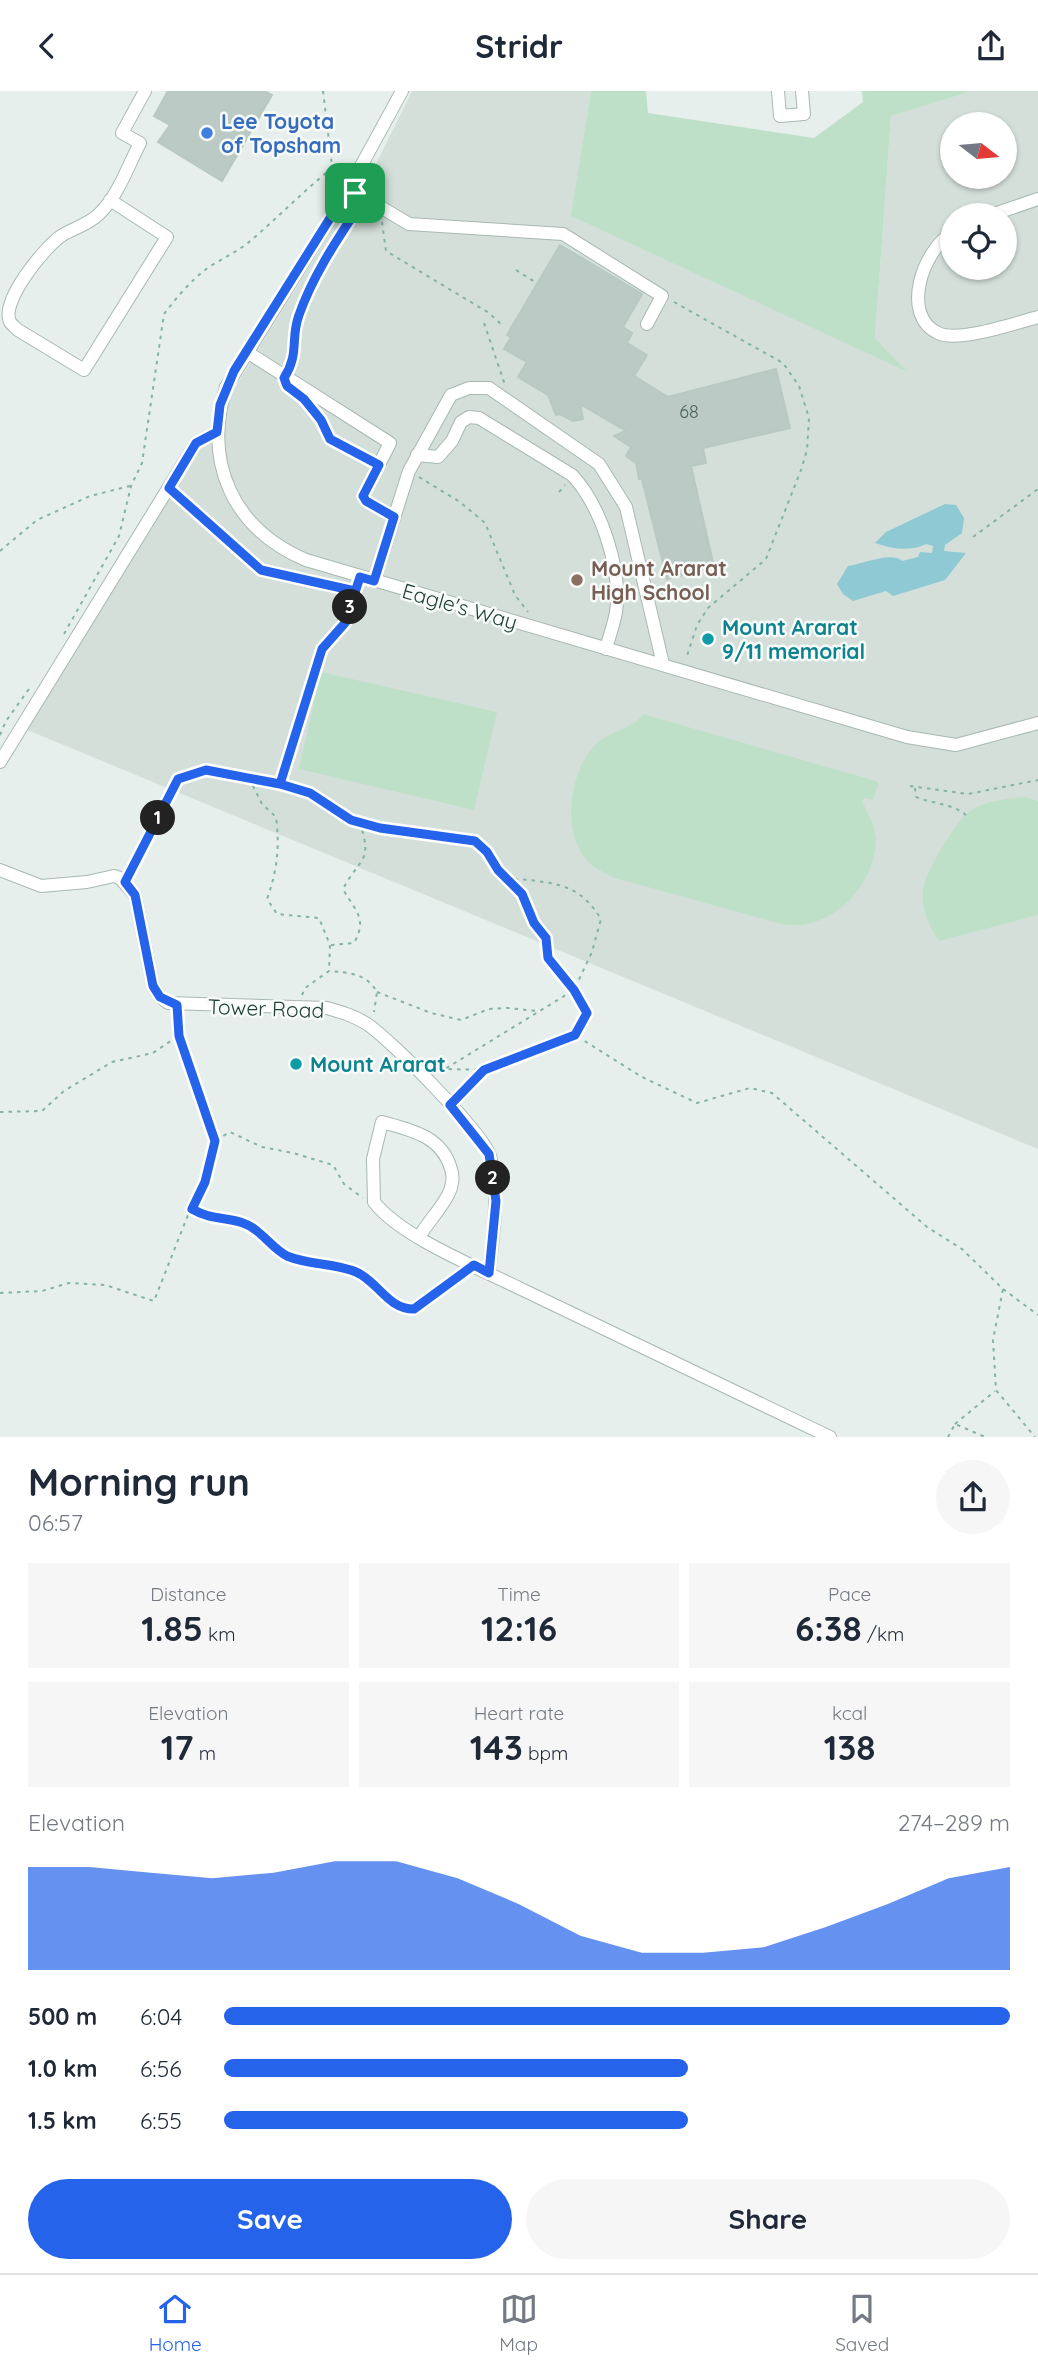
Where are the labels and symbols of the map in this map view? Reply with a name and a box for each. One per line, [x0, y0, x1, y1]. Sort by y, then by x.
place label: Lee Toyota of Topsham [221, 108, 341, 158]
north arrow [940, 112, 1017, 189]
marker: Lee Toyota of Topsham [199, 125, 215, 141]
pin [325, 163, 385, 223]
house number: 68 [679, 400, 699, 423]
place label: Mount Ararat High School [591, 555, 727, 605]
marker: Mount Ararat High School [569, 572, 585, 588]
street label: Eagle's Way [399, 577, 521, 635]
pin: 3 [332, 589, 368, 625]
place label: Mount Ararat 9/11 memorial [722, 614, 865, 664]
marker: Mount Ararat 9/11 memorial [700, 631, 716, 647]
pin: 1 [140, 801, 176, 835]
street label: Tower Road [207, 993, 325, 1023]
place label: Mount Ararat [310, 1051, 446, 1077]
marker: Mount Ararat [288, 1056, 304, 1072]
pin: 2 [476, 1161, 510, 1195]

